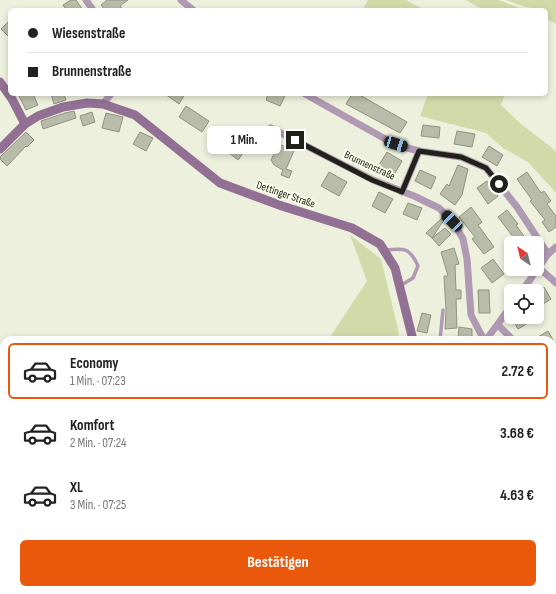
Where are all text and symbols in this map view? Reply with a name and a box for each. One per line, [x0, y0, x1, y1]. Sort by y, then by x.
text: Wiesenstraße [52, 24, 125, 43]
text: Brunnenstraße [52, 62, 131, 81]
callout: 1 Min. [207, 126, 281, 154]
route end [286, 131, 304, 149]
text: 1 Min. [231, 132, 257, 148]
car [383, 135, 409, 153]
street label: Brunnenstraße [342, 148, 397, 183]
route start [490, 175, 508, 193]
street label: Dettinger Straße [255, 178, 317, 211]
car [439, 208, 465, 234]
north arrow [504, 236, 544, 276]
map controls [504, 236, 544, 324]
button: locate [504, 284, 544, 324]
icon: car [22, 353, 58, 389]
text: Economy [70, 354, 119, 373]
text: 2.72 € [502, 362, 534, 381]
text: 1 Min. · 07:23 [70, 373, 126, 389]
icon: car [22, 415, 58, 451]
text: Komfort [70, 416, 114, 435]
text: 3.68 € [500, 424, 534, 443]
text: 2 Min. · 07:24 [70, 435, 126, 451]
icon: car [22, 477, 58, 513]
text: XL [70, 478, 83, 497]
text: 4.63 € [500, 486, 534, 505]
text: 3 Min. · 07:25 [70, 497, 126, 513]
button: Bestätigen [20, 540, 536, 586]

